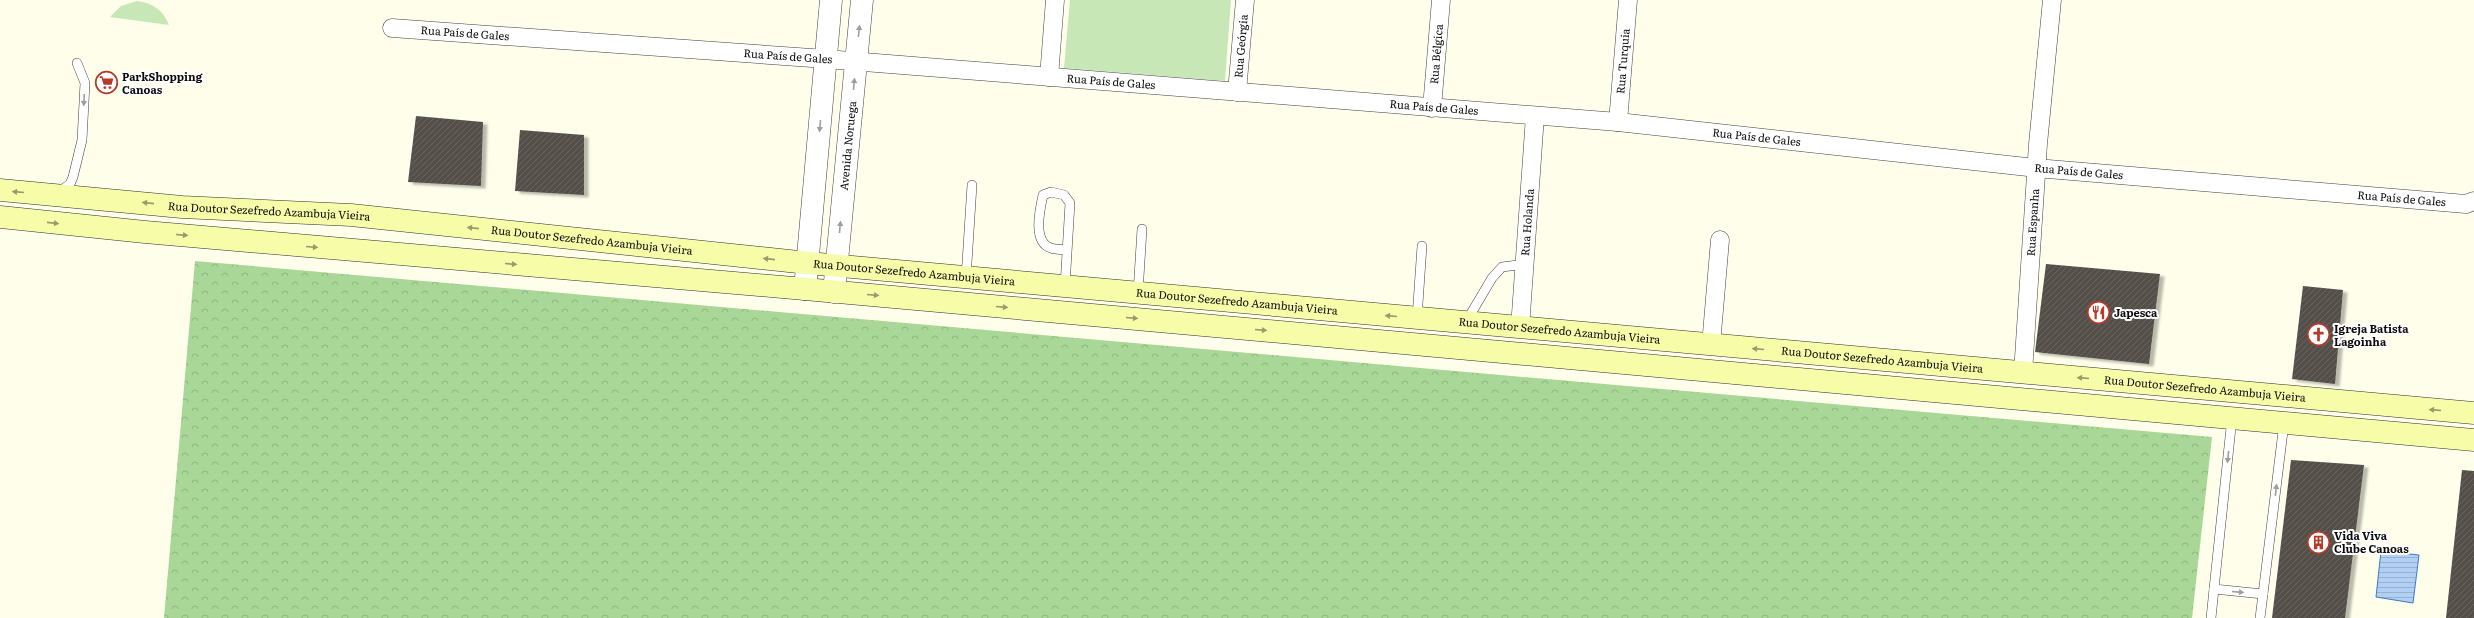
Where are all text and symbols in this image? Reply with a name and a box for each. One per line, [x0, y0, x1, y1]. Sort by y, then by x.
street label: Rua Geórgia [1229, 14, 1251, 79]
street label: Rua País de Gales [420, 21, 510, 43]
street label: Rua Bélgica [1425, 23, 1446, 85]
one-way arrow [856, 25, 862, 37]
street label: Rua Turquia [1611, 28, 1633, 95]
street label: Rua País de Gales [743, 44, 833, 66]
place label: ParkShopping Canoas [122, 68, 203, 97]
street label: Rua País de Gales [1066, 69, 1156, 92]
supermarket icon: ParkShopping Canoas [94, 70, 120, 96]
one-way arrow [851, 78, 857, 90]
one-way arrow [81, 94, 88, 106]
street label: Rua País de Gales [1389, 95, 1479, 118]
street label: Avenida Noruega [835, 100, 859, 191]
one-way arrow [816, 120, 823, 132]
street label: Rua País de Gales [1712, 123, 1802, 149]
street label: Rua País de Gales [2034, 159, 2124, 182]
street label: Rua País de Gales [2357, 186, 2447, 209]
one-way arrow [12, 188, 24, 195]
street label: Rua Holanda [1516, 188, 1537, 256]
street label: Rua Espanha [2022, 188, 2042, 257]
street label: Rua Doutor Sezefredo Azambuja Vieira [167, 197, 371, 224]
one-way arrow [142, 200, 154, 207]
one-way arrow [47, 219, 59, 226]
street label: Rua Doutor Sezefredo Azambuja Vieira [490, 221, 693, 258]
one-way arrow [837, 221, 844, 233]
one-way arrow [467, 224, 479, 231]
one-way arrow [176, 232, 188, 239]
one-way arrow [306, 243, 318, 250]
street label: Rua Doutor Sezefredo Azambuja Vieira [813, 254, 1016, 289]
one-way arrow [763, 256, 775, 262]
one-way arrow [505, 260, 517, 267]
street label: Rua Doutor Sezefredo Azambuja Vieira [1135, 284, 1339, 318]
one-way arrow [867, 292, 879, 298]
restaurant icon: Japesca [2085, 300, 2111, 326]
one-way arrow [996, 303, 1008, 310]
place label: Japesca [2114, 304, 2158, 320]
one-way arrow [1385, 313, 1397, 320]
street label: Rua Doutor Sezefredo Azambuja Vieira [1458, 313, 1661, 347]
one-way arrow [1126, 315, 1138, 322]
place label: Igreja Batista Lagoinha [2334, 320, 2409, 349]
church icon: Igreja Batista Lagoinha [2305, 322, 2331, 348]
one-way arrow [1255, 327, 1267, 334]
street label: Rua Doutor Sezefredo Azambuja Vieira [1781, 342, 1984, 376]
one-way arrow [1752, 346, 1764, 352]
street label: Rua Doutor Sezefredo Azambuja Vieira [2103, 371, 2307, 405]
one-way arrow [2077, 375, 2089, 382]
one-way arrow [2429, 407, 2441, 413]
one-way arrow [2224, 451, 2231, 463]
one-way arrow [2273, 484, 2279, 496]
place label: Vida Viva Clube Canoas [2334, 527, 2409, 556]
building icon: Vida Viva Clube Canoas [2305, 529, 2331, 555]
one-way arrow [2232, 588, 2244, 595]

